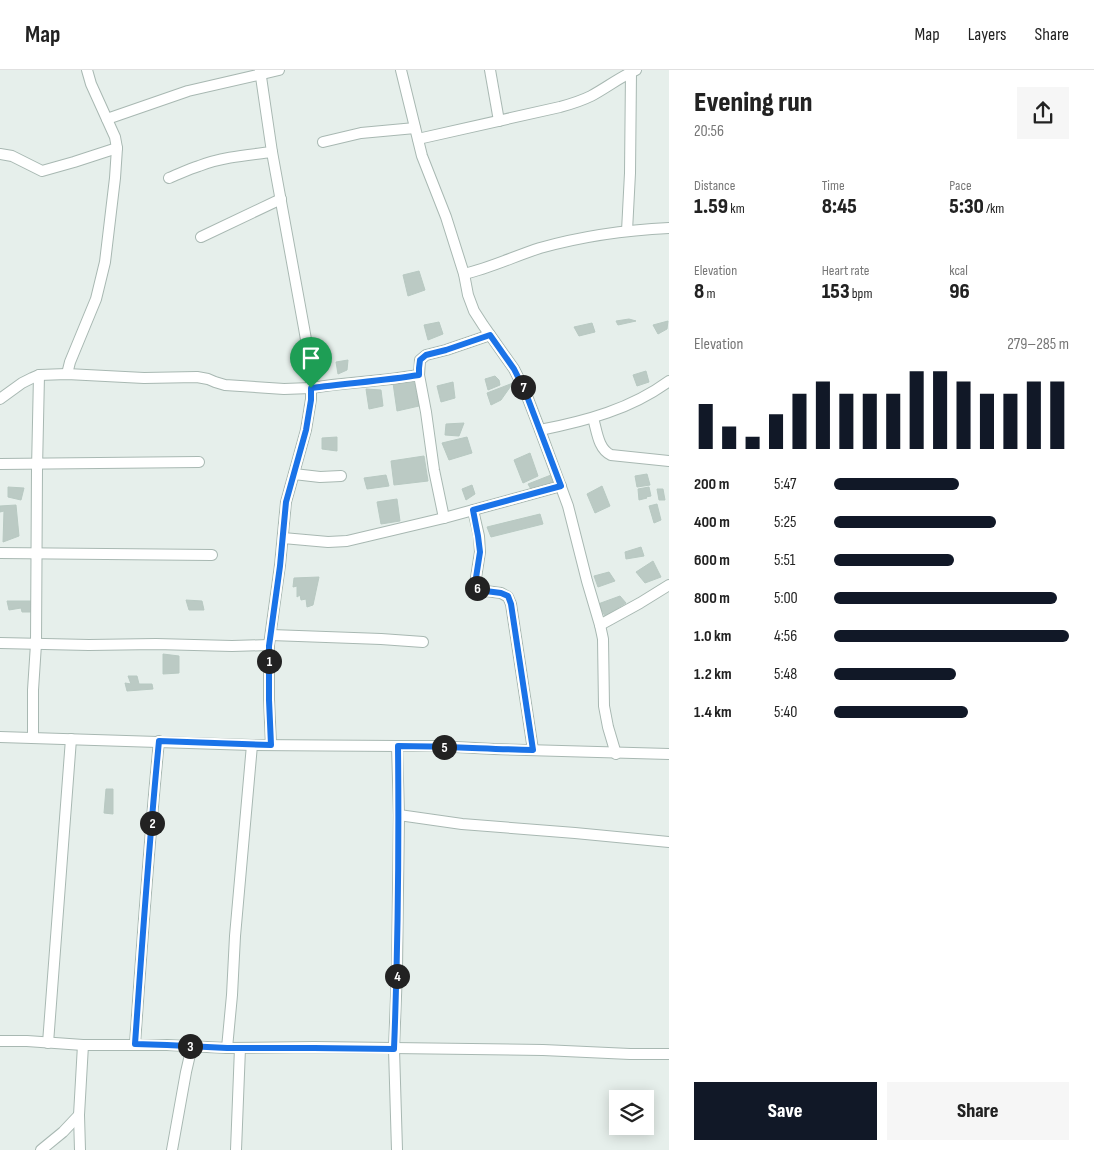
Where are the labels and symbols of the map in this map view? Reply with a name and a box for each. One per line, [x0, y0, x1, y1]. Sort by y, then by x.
pin [290, 337, 332, 388]
pin: 7 [510, 374, 536, 400]
pin: 6 [464, 576, 490, 600]
pin: 1 [256, 648, 282, 674]
pin: 5 [432, 734, 456, 760]
pin: 2 [140, 810, 164, 836]
pin: 4 [384, 964, 410, 988]
pin: 3 [178, 1034, 202, 1058]

